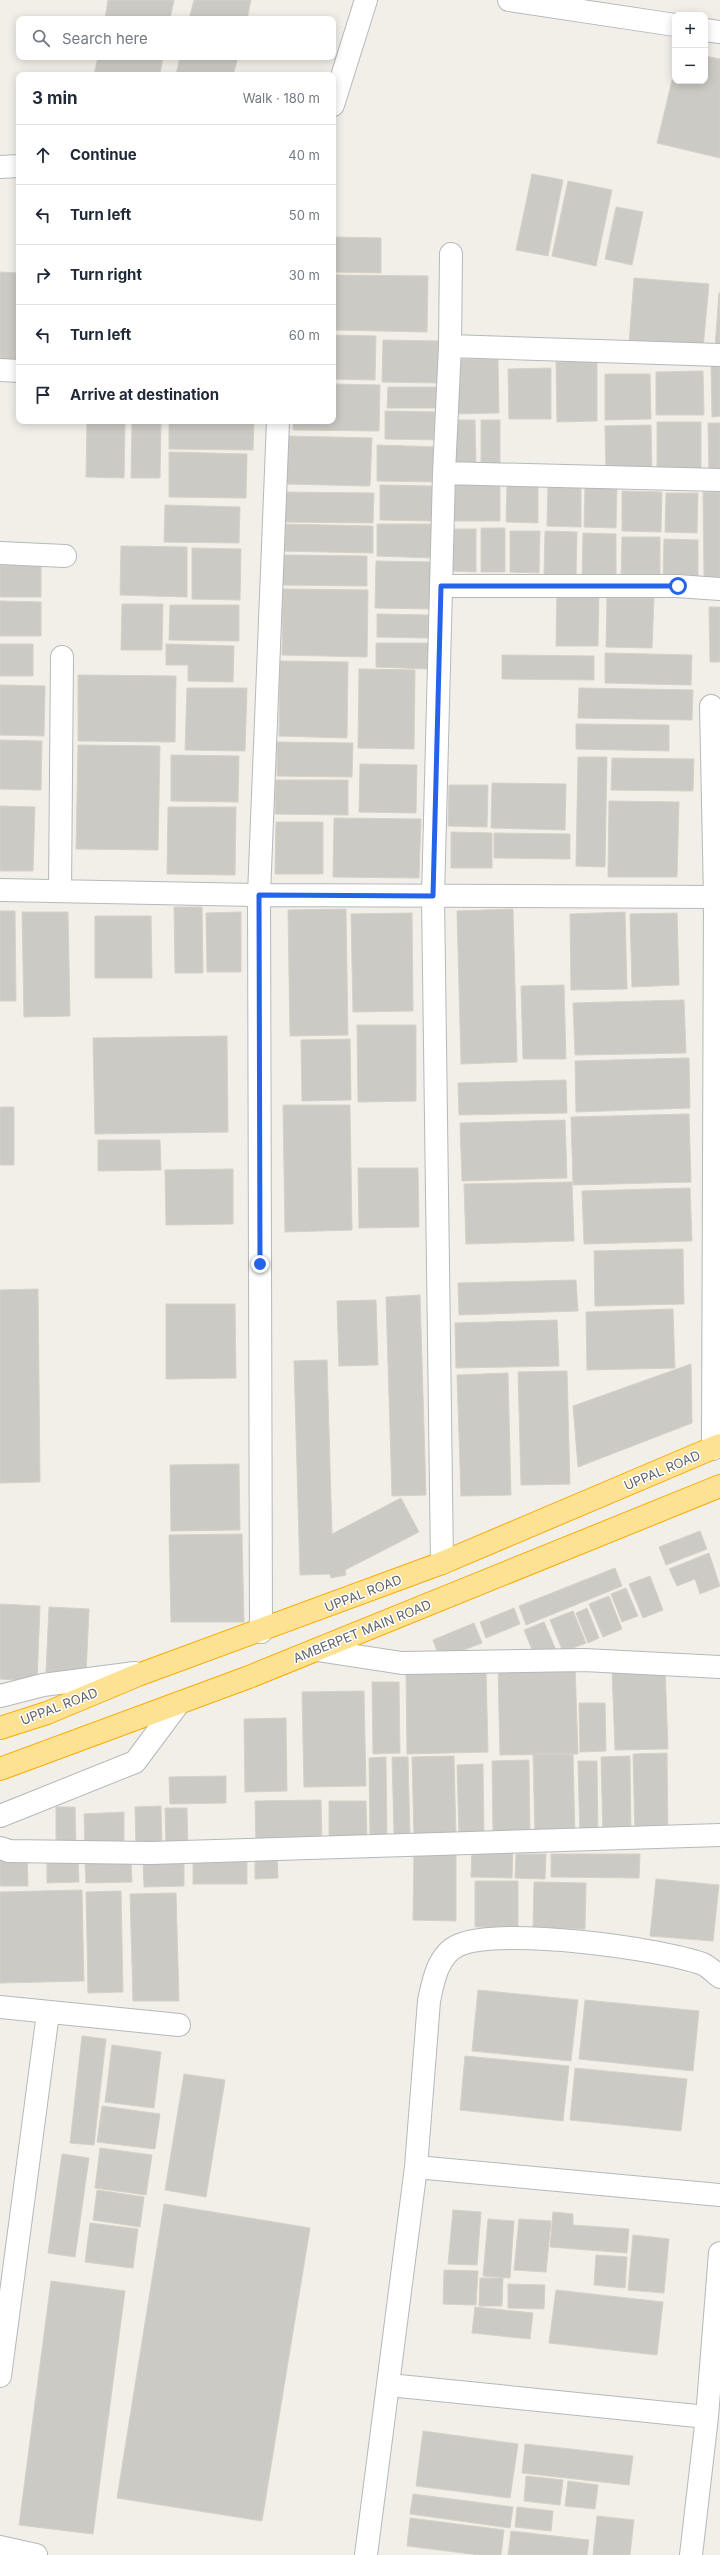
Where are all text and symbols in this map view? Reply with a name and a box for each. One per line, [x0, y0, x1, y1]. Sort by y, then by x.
map controls [672, 12, 708, 84]
button: + [672, 12, 708, 48]
search box [16, 16, 336, 60]
icon: search [30, 27, 52, 49]
text: Search here [62, 29, 148, 48]
button: − [672, 48, 708, 84]
text: 3 min [32, 88, 78, 108]
text: Walk · 180 m [243, 90, 320, 106]
icon: ahead [32, 144, 54, 166]
text: Continue [70, 145, 137, 164]
text: 40 m [288, 147, 320, 163]
icon: left [32, 204, 54, 226]
text: Turn left [70, 205, 131, 224]
text: 50 m [289, 207, 320, 223]
icon: right [32, 264, 54, 286]
text: Turn right [70, 265, 142, 284]
text: 30 m [289, 267, 320, 283]
icon: left [32, 324, 54, 346]
text: Turn left [70, 325, 131, 344]
text: 60 m [289, 327, 320, 343]
icon: arrive [32, 384, 54, 406]
text: Arrive at destination [70, 385, 219, 404]
route start [669, 577, 687, 595]
route end [251, 1255, 269, 1273]
street label: UPPAL ROAD [621, 1447, 703, 1493]
street label: UPPAL ROAD [322, 1571, 404, 1615]
street label: AMBERPET MAIN ROAD [291, 1596, 433, 1666]
street label: UPPAL ROAD [18, 1684, 100, 1728]

